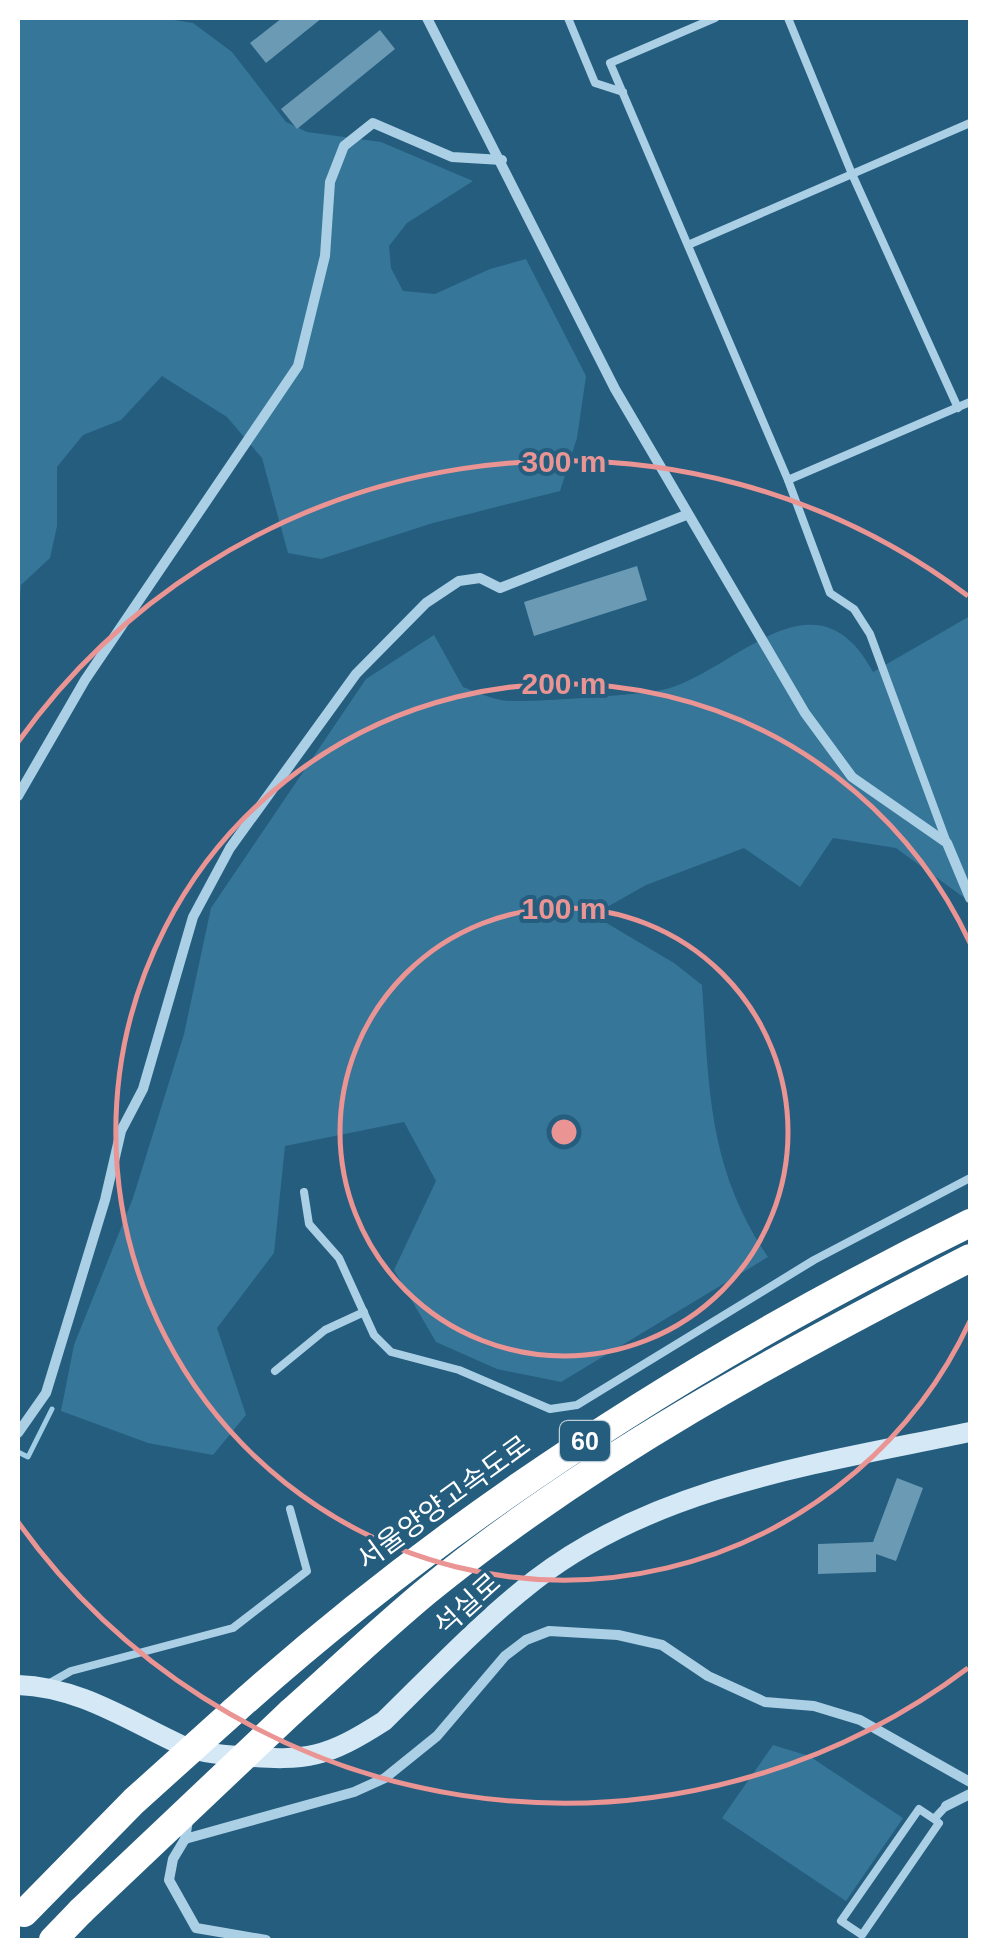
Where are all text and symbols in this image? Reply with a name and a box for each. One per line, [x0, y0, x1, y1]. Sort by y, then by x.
text: 300 m [521, 445, 607, 478]
text: 200 m [521, 667, 607, 700]
text: 100 m [521, 892, 607, 925]
centre of rings [546, 1114, 582, 1150]
road number: 60 [560, 1421, 610, 1461]
street label: 서울양양고속도로 [351, 1429, 536, 1576]
street label: 석실로 [428, 1567, 506, 1642]

